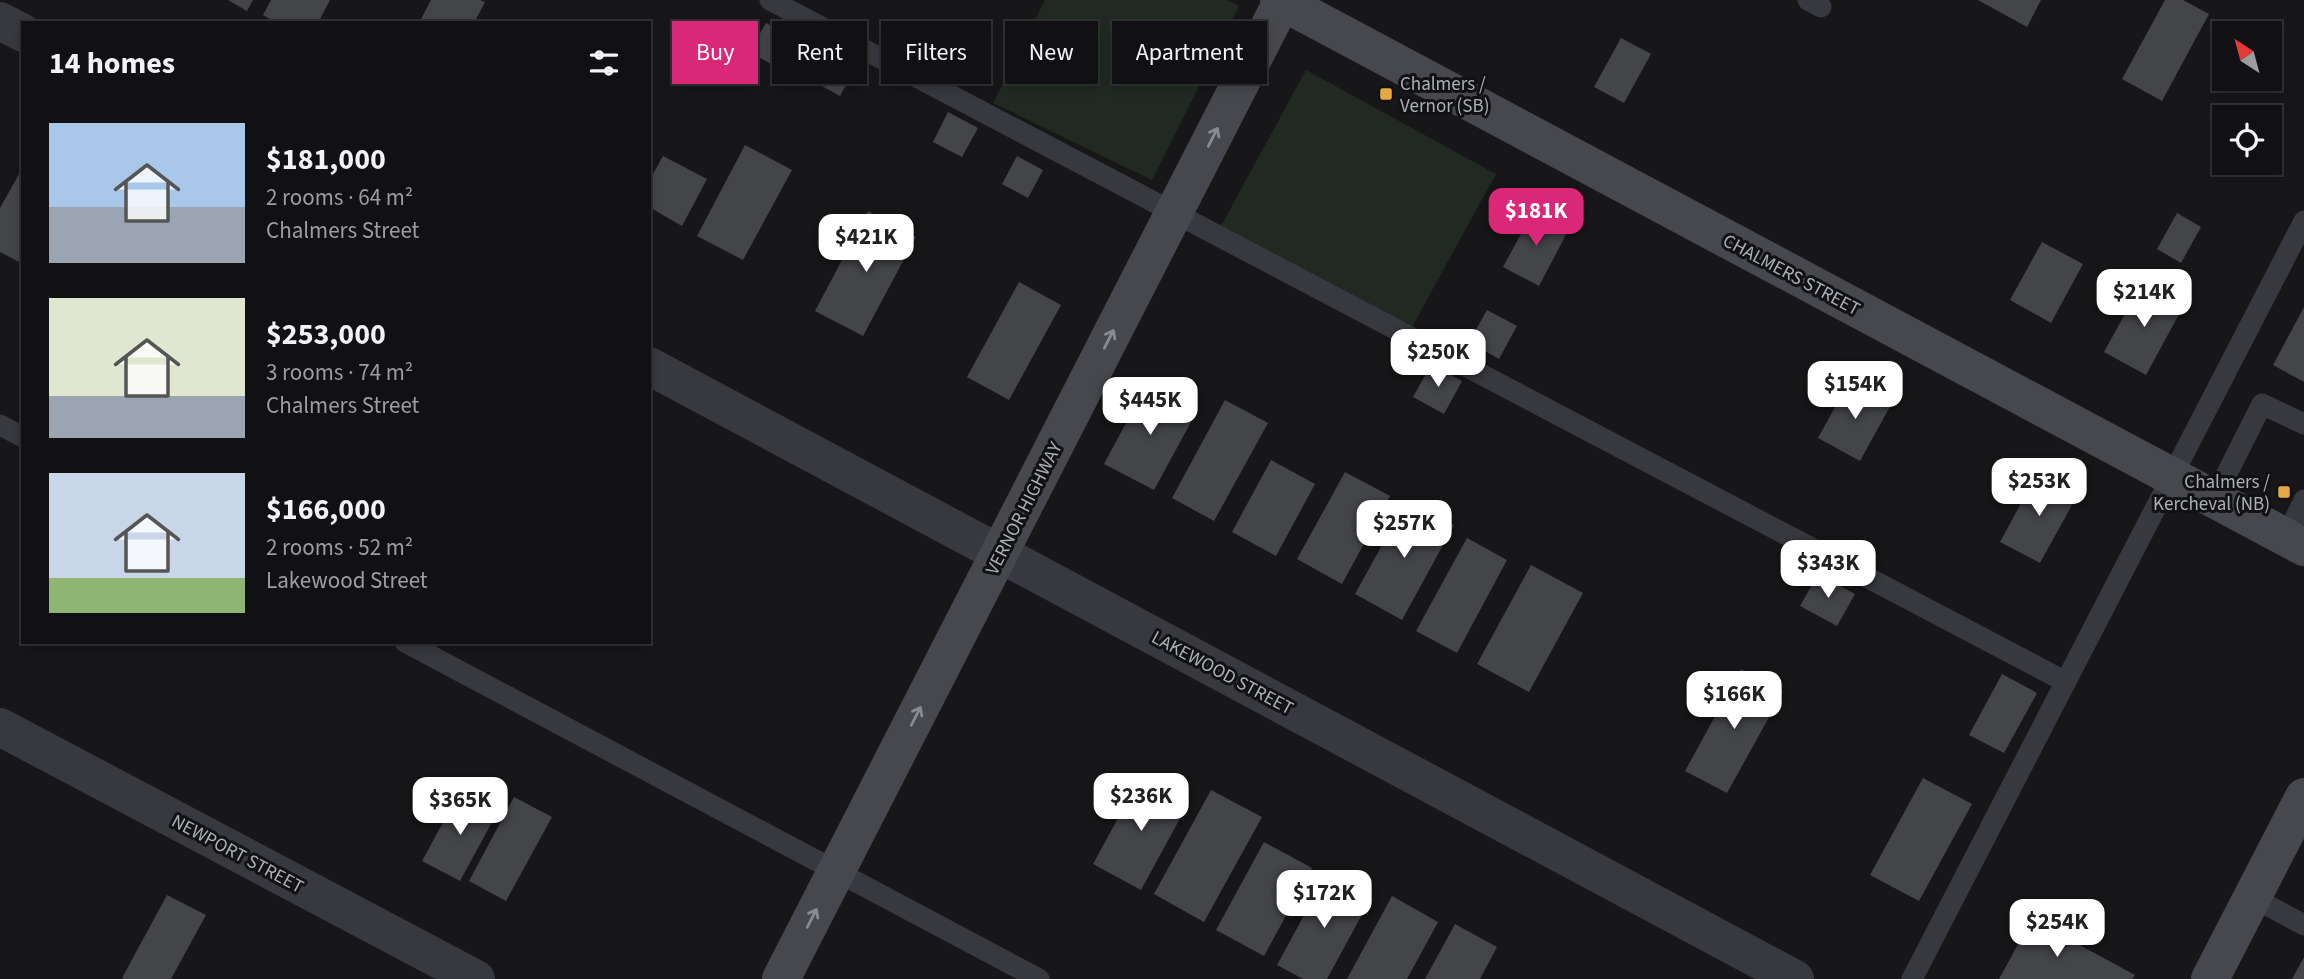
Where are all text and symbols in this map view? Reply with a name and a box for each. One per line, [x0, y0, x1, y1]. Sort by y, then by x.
chip: Buy [672, 21, 758, 84]
chip: Rent [772, 21, 867, 84]
chip: Filters [881, 21, 991, 84]
chip: New [1005, 21, 1098, 84]
chip: Apartment [1112, 21, 1267, 84]
north arrow [2212, 21, 2282, 91]
map controls [2212, 21, 2282, 175]
text: 14 homes [49, 42, 175, 85]
icon: filters [585, 44, 623, 82]
place label: Chalmers / Vernor (SB) [1400, 71, 1489, 120]
marker: Chalmers / Vernor (SB) [1378, 86, 1394, 102]
button: locate [2212, 105, 2282, 175]
one-way arrow [1207, 127, 1220, 148]
text: $181,000 [266, 138, 386, 181]
icon: home [105, 151, 189, 235]
text: 2 rooms · 64 m² [266, 181, 413, 214]
pin: $181K [1487, 188, 1585, 248]
text: $181K [1505, 194, 1567, 227]
text: Chalmers Street [266, 214, 419, 247]
pin: $421K [817, 215, 915, 274]
text: $421K [835, 220, 897, 253]
street label: CHALMERS STREET [1718, 228, 1865, 323]
pin: $214K [2095, 270, 2193, 329]
text: $214K [2113, 275, 2175, 308]
text: $253,000 [266, 313, 386, 356]
icon: home [105, 326, 189, 410]
one-way arrow [1103, 329, 1117, 350]
pin: $250K [1389, 330, 1487, 389]
text: $250K [1407, 335, 1469, 368]
text: 3 rooms · 74 m² [266, 356, 413, 389]
pin: $154K [1806, 362, 1904, 421]
text: $154K [1824, 367, 1886, 400]
pin: $445K [1101, 378, 1199, 437]
text: $445K [1119, 383, 1181, 416]
text: Chalmers Street [266, 389, 419, 422]
street label: VERNOR HIGHWAY [979, 437, 1070, 580]
pin: $253K [1990, 458, 2088, 518]
text: $253K [2008, 464, 2070, 497]
place label: Chalmers / Kercheval (NB) [2153, 469, 2270, 518]
marker: Chalmers / Kercheval (NB) [2276, 484, 2292, 500]
text: $166,000 [266, 488, 386, 531]
pin: $257K [1355, 500, 1453, 560]
icon: home [105, 501, 189, 585]
text: $257K [1373, 506, 1435, 539]
text: 2 rooms · 52 m² [266, 531, 413, 564]
pin: $343K [1779, 540, 1877, 600]
text: $343K [1797, 546, 1859, 579]
text: Lakewood Street [266, 564, 428, 597]
street label: LAKEWOOD STREET [1147, 625, 1298, 722]
pin: $166K [1685, 672, 1783, 731]
text: $166K [1703, 677, 1765, 710]
one-way arrow [910, 706, 923, 727]
pin: $236K [1092, 774, 1190, 833]
pin: $365K [411, 778, 509, 837]
text: $236K [1110, 779, 1172, 812]
text: $365K [429, 783, 491, 816]
street label: NEWPORT STREET [166, 808, 308, 901]
pin: $172K [1275, 870, 1373, 930]
text: $172K [1293, 876, 1355, 909]
pin: $254K [2008, 900, 2106, 959]
text: $254K [2026, 905, 2088, 938]
one-way arrow [806, 908, 819, 929]

